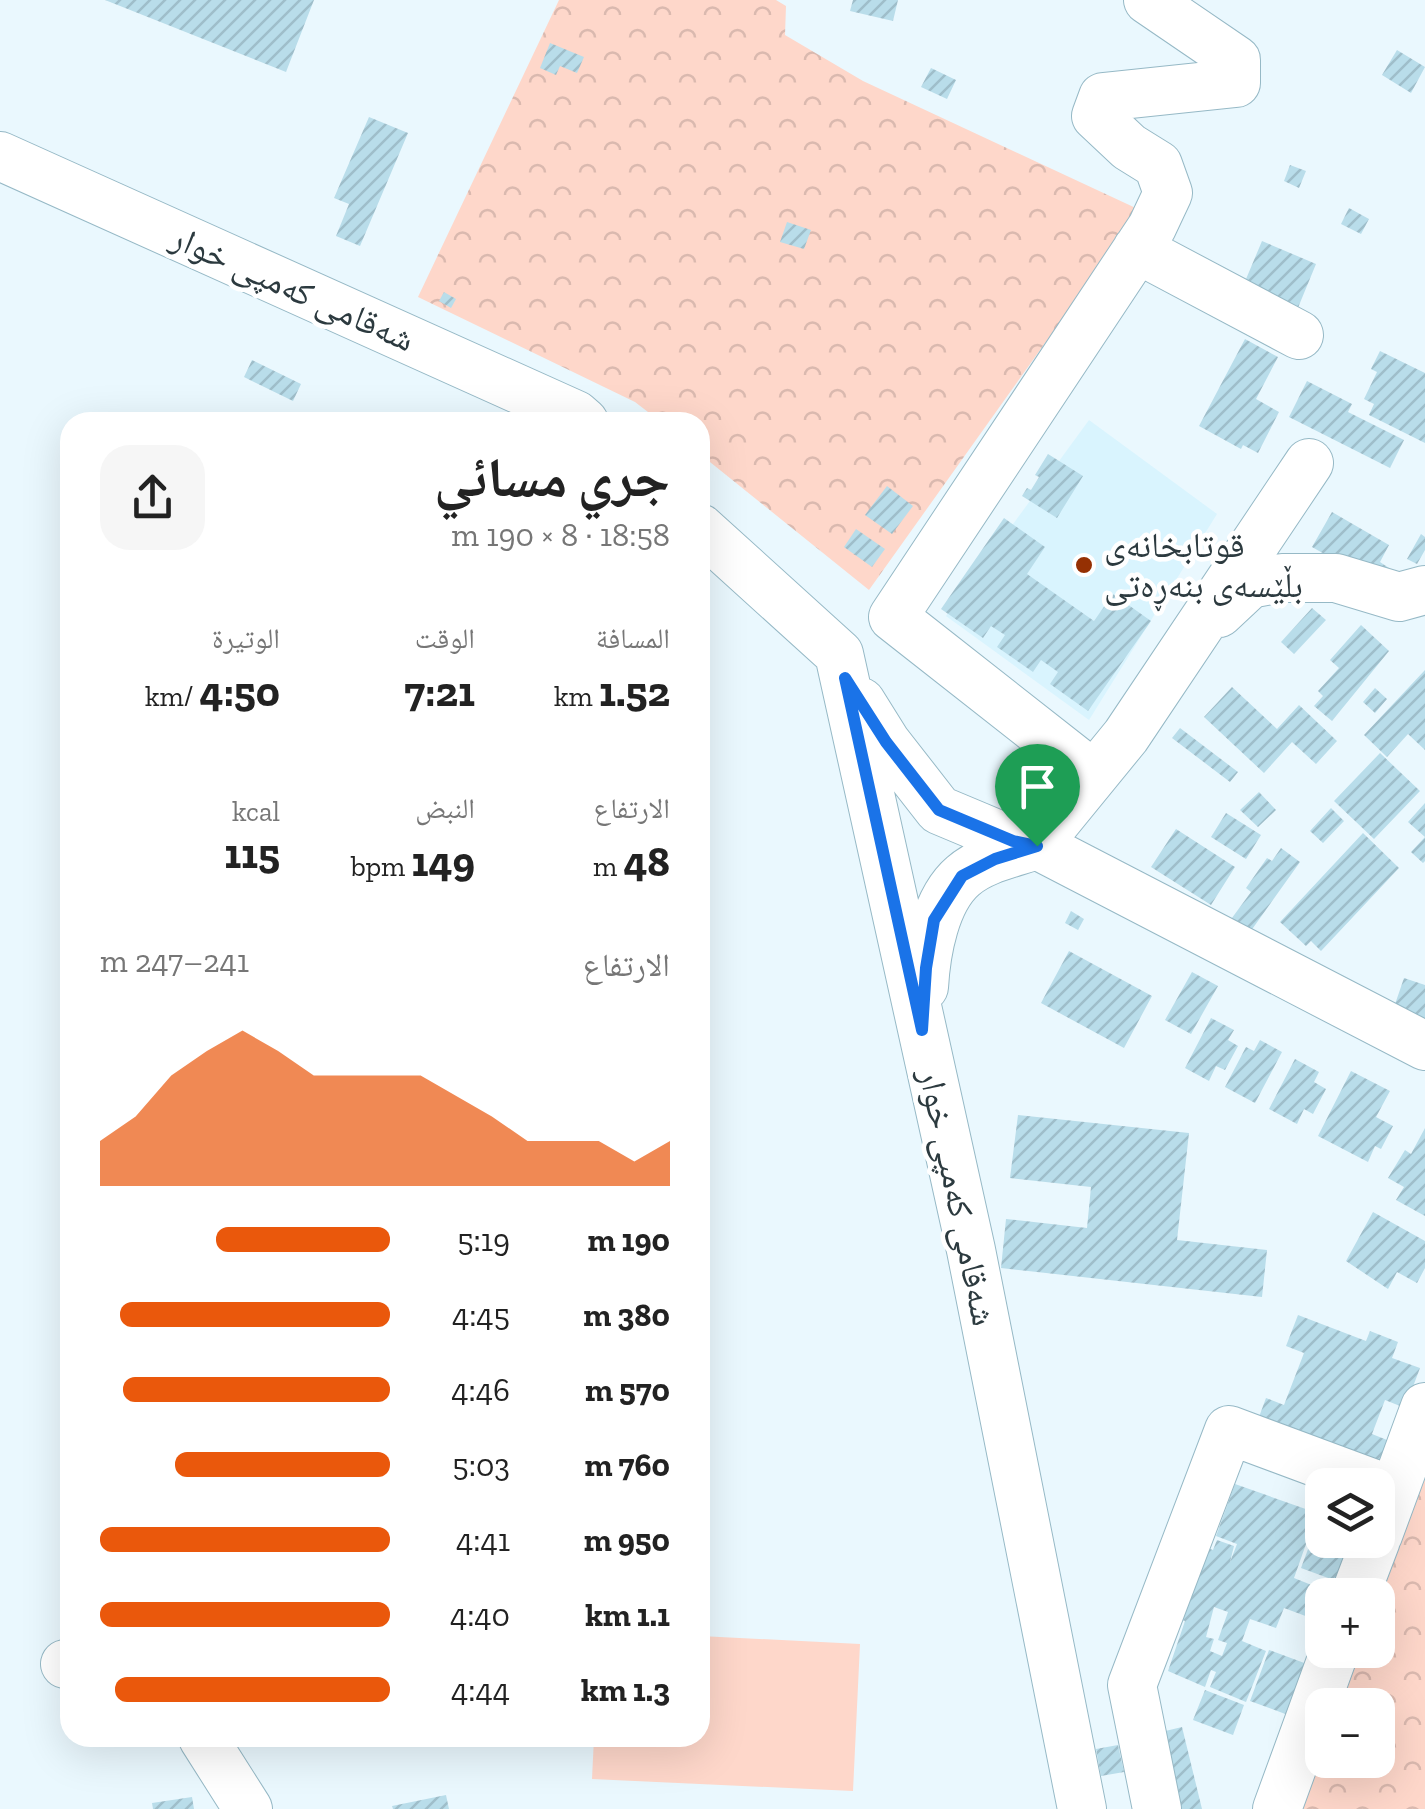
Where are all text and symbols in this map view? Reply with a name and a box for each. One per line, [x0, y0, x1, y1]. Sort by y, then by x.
street label: شەقامی کەمپی خوار [164, 215, 421, 361]
button: share [100, 445, 205, 550]
text: جري مسائي [434, 445, 670, 511]
text: 18:58 · 8 × 190 m [451, 516, 670, 554]
place label: قوتابخانەی بڵێسەی بنەڕەتی [1104, 524, 1303, 612]
marker: قوتابخانەی بڵێسەی بنەڕەتی [1073, 554, 1095, 576]
text: الوتيرة [212, 622, 280, 655]
text: الوقت [415, 622, 475, 655]
text: المسافة [596, 622, 670, 655]
text: 4:50 [200, 666, 280, 717]
text: 7:21 [404, 666, 475, 717]
text: 1.52 [599, 666, 670, 717]
text: /km [145, 680, 200, 713]
text: km [554, 680, 599, 713]
pin [995, 744, 1080, 847]
icon: arrive [1010, 759, 1065, 814]
text: النبض [415, 792, 475, 825]
text: الارتفاع [594, 792, 670, 825]
text: kcal [232, 795, 280, 828]
text: 115 [224, 828, 280, 879]
text: 149 [412, 836, 475, 887]
text: 48 [623, 836, 670, 887]
text: bpm [351, 850, 412, 883]
text: m [593, 850, 623, 883]
text: 241–247 m [100, 942, 249, 980]
text: الارتفاع [583, 946, 670, 984]
street label: شەقامی کەمپی خوار [910, 1064, 1006, 1329]
text: 5:19 [457, 1221, 510, 1259]
text: 190 m [587, 1221, 670, 1259]
text: 4:45 [452, 1296, 510, 1334]
text: 380 m [583, 1296, 670, 1334]
text: 4:46 [451, 1371, 510, 1409]
text: 570 m [585, 1371, 670, 1409]
text: 5:03 [452, 1446, 510, 1484]
text: 760 m [585, 1446, 670, 1484]
map controls [1305, 1468, 1395, 1778]
button: layers [1305, 1468, 1395, 1558]
text: 4:41 [456, 1521, 510, 1559]
text: 950 m [584, 1521, 670, 1559]
button: + [1305, 1578, 1395, 1668]
text: 4:40 [450, 1596, 510, 1634]
text: 1.1 km [585, 1596, 670, 1634]
text: 4:44 [451, 1671, 510, 1709]
text: 1.3 km [581, 1671, 670, 1709]
button: − [1305, 1688, 1395, 1778]

